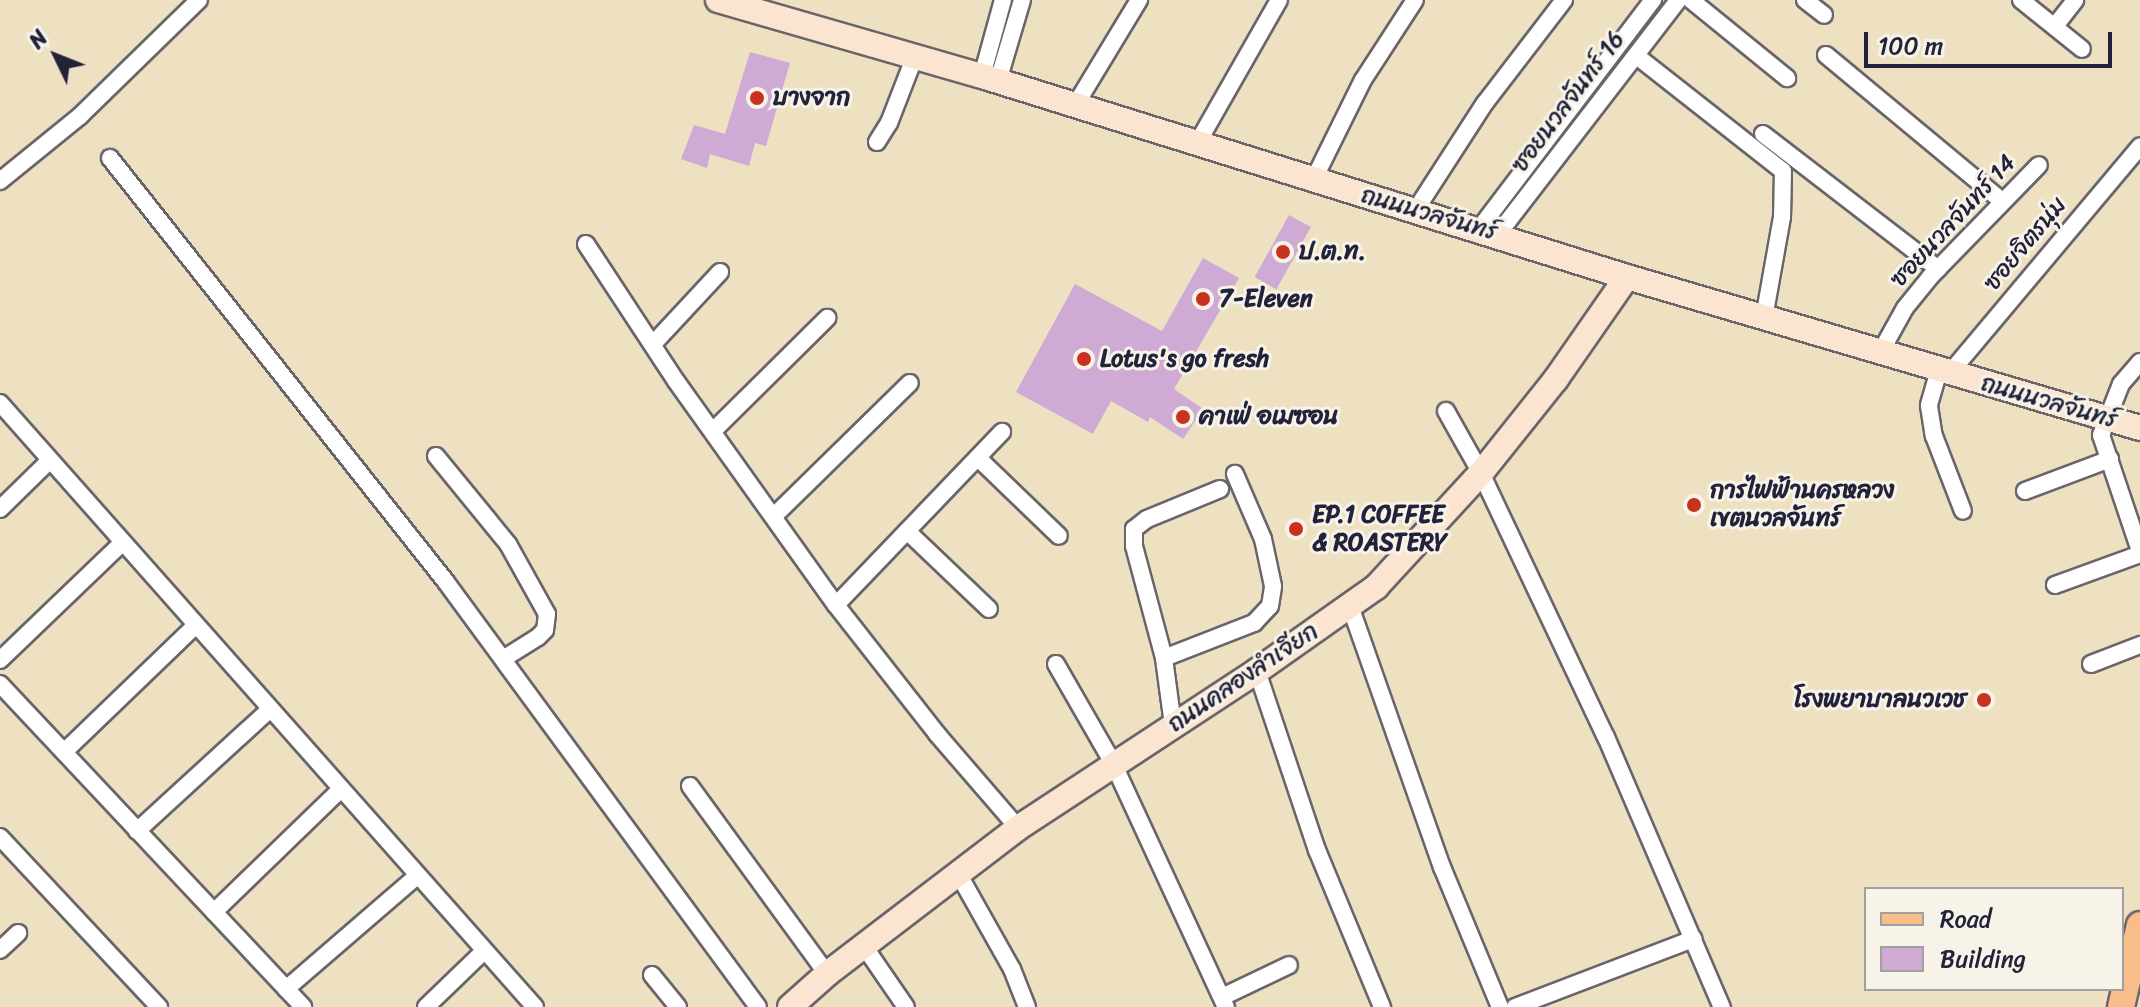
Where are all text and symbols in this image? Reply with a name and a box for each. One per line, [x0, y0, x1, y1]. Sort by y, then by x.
north arrow [16, 16, 96, 96]
scale bar [1868, 16, 2116, 66]
text: N [19, 20, 58, 58]
text: 100 m [1878, 25, 1943, 67]
street label: ซอยนวลจันทร์ 16 [1506, 26, 1630, 178]
place label: บางจาก [773, 84, 850, 112]
marker: บางจาก [748, 89, 766, 107]
street label: ซอยนวลจันทร์ 14 [1884, 149, 2022, 293]
street label: ถนนนวลจันทร์ [1358, 181, 1500, 247]
street label: ซอยจิตรนุ่ม [1978, 191, 2072, 297]
place label: ป.ต.ท. [1299, 238, 1366, 266]
marker: ป.ต.ท. [1274, 243, 1292, 261]
place label: 7-Eleven [1219, 285, 1313, 313]
marker: 7-Eleven [1194, 290, 1212, 308]
place label: Lotus's go fresh [1100, 345, 1269, 373]
marker: Lotus's go fresh [1075, 350, 1093, 368]
street label: ถนนนวลจันทร์ [1978, 369, 2120, 435]
place label: คาเฟ่ อเมซอน [1199, 403, 1338, 431]
marker: คาเฟ่ อเมซอน [1174, 408, 1192, 426]
place label: การไฟฟ้านครหลวง เขตนวลจันทร์ [1710, 477, 1894, 533]
marker: การไฟฟ้านครหลวง เขตนวลจันทร์ [1685, 496, 1703, 514]
place label: EP.1 COFFEE & ROASTERY [1312, 501, 1447, 557]
marker: EP.1 COFFEE & ROASTERY [1287, 520, 1305, 538]
street label: ถนนคลองลำเจียก [1162, 617, 1324, 739]
place label: โรงพยาบาลนวเวช [1794, 686, 1966, 714]
marker: โรงพยาบาลนวเวช [1973, 689, 1995, 711]
legend [1864, 887, 2124, 991]
text: Road [1940, 898, 1991, 940]
text: Building [1940, 938, 2026, 980]

